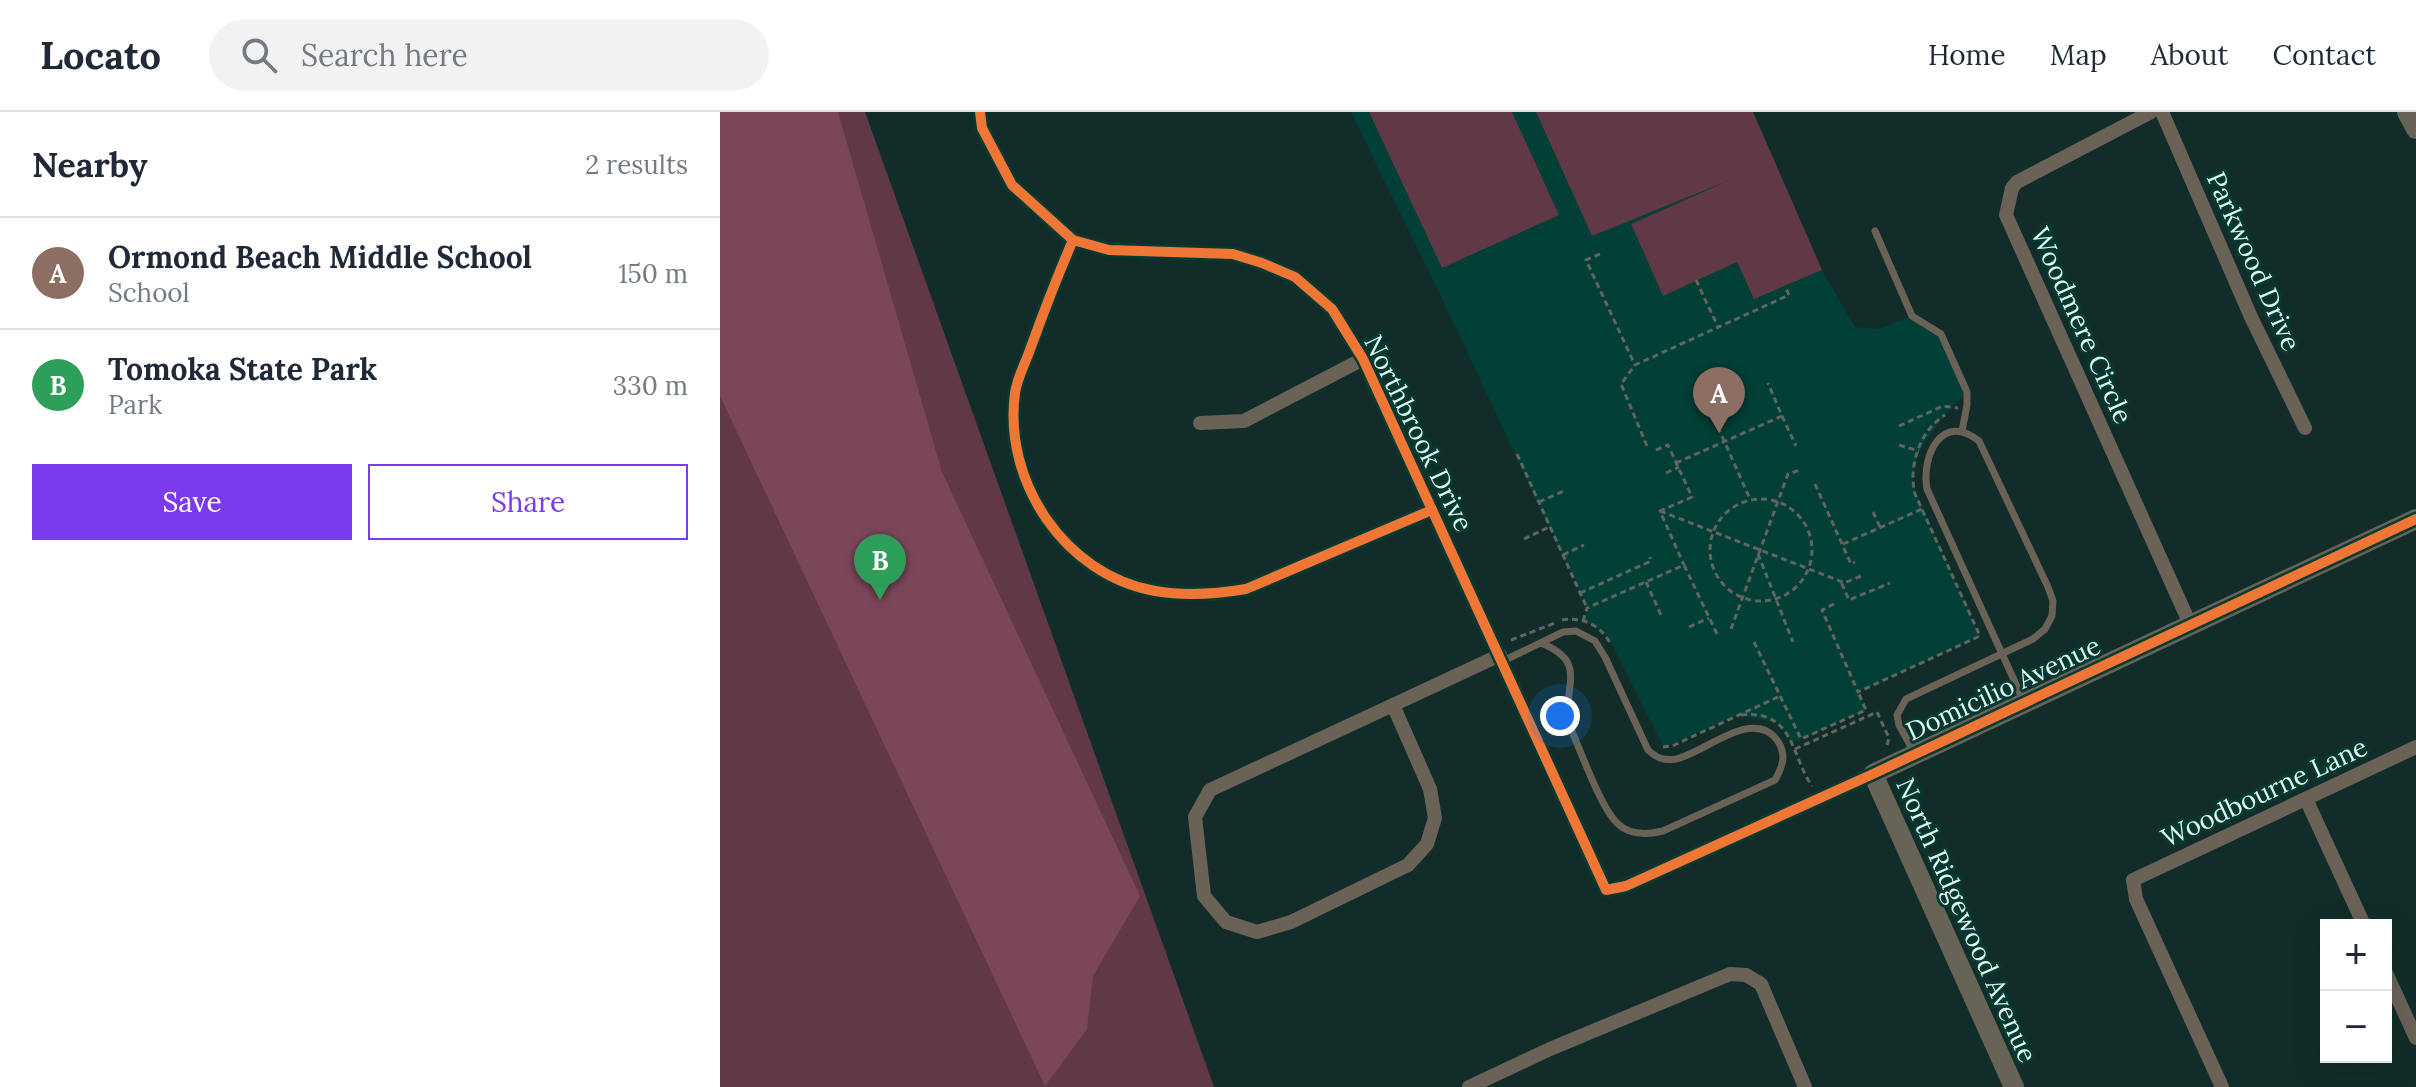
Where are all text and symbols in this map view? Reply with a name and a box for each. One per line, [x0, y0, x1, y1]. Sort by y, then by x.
search box [209, 19, 769, 91]
text: Locato [40, 31, 161, 79]
icon: search [237, 33, 281, 77]
text: Search here [301, 36, 468, 74]
text: Home [1928, 37, 2006, 73]
text: Map [2050, 37, 2107, 73]
text: About [2151, 37, 2228, 73]
text: Contact [2272, 37, 2376, 73]
text: Nearby [32, 143, 148, 186]
text: 2 results [585, 148, 688, 181]
street label: Parkwood Drive [2200, 166, 2308, 356]
street label: Woodmere Circle [2024, 222, 2140, 428]
text: Ormond Beach Middle School [108, 238, 532, 276]
text: A [49, 257, 67, 290]
text: 150 m [618, 257, 688, 290]
text: School [108, 276, 190, 309]
street label: Northbrook Drive [1357, 329, 1481, 537]
text: Tomoka State Park [108, 350, 377, 388]
pin: A [1693, 367, 1745, 433]
text: B [49, 369, 67, 402]
text: 330 m [613, 369, 688, 402]
text: Park [108, 388, 162, 421]
button: Save [32, 464, 352, 540]
button: Share [368, 464, 688, 540]
pin: B [854, 534, 906, 600]
street label: Domicilio Avenue [1900, 628, 2106, 748]
your location [1540, 696, 1580, 736]
street label: Woodbourne Lane [2156, 730, 2372, 854]
street label: North Ridgewood Avenue [1889, 773, 2045, 1067]
map controls [2320, 919, 2392, 1063]
button: + [2320, 919, 2392, 991]
button: − [2320, 991, 2392, 1063]

